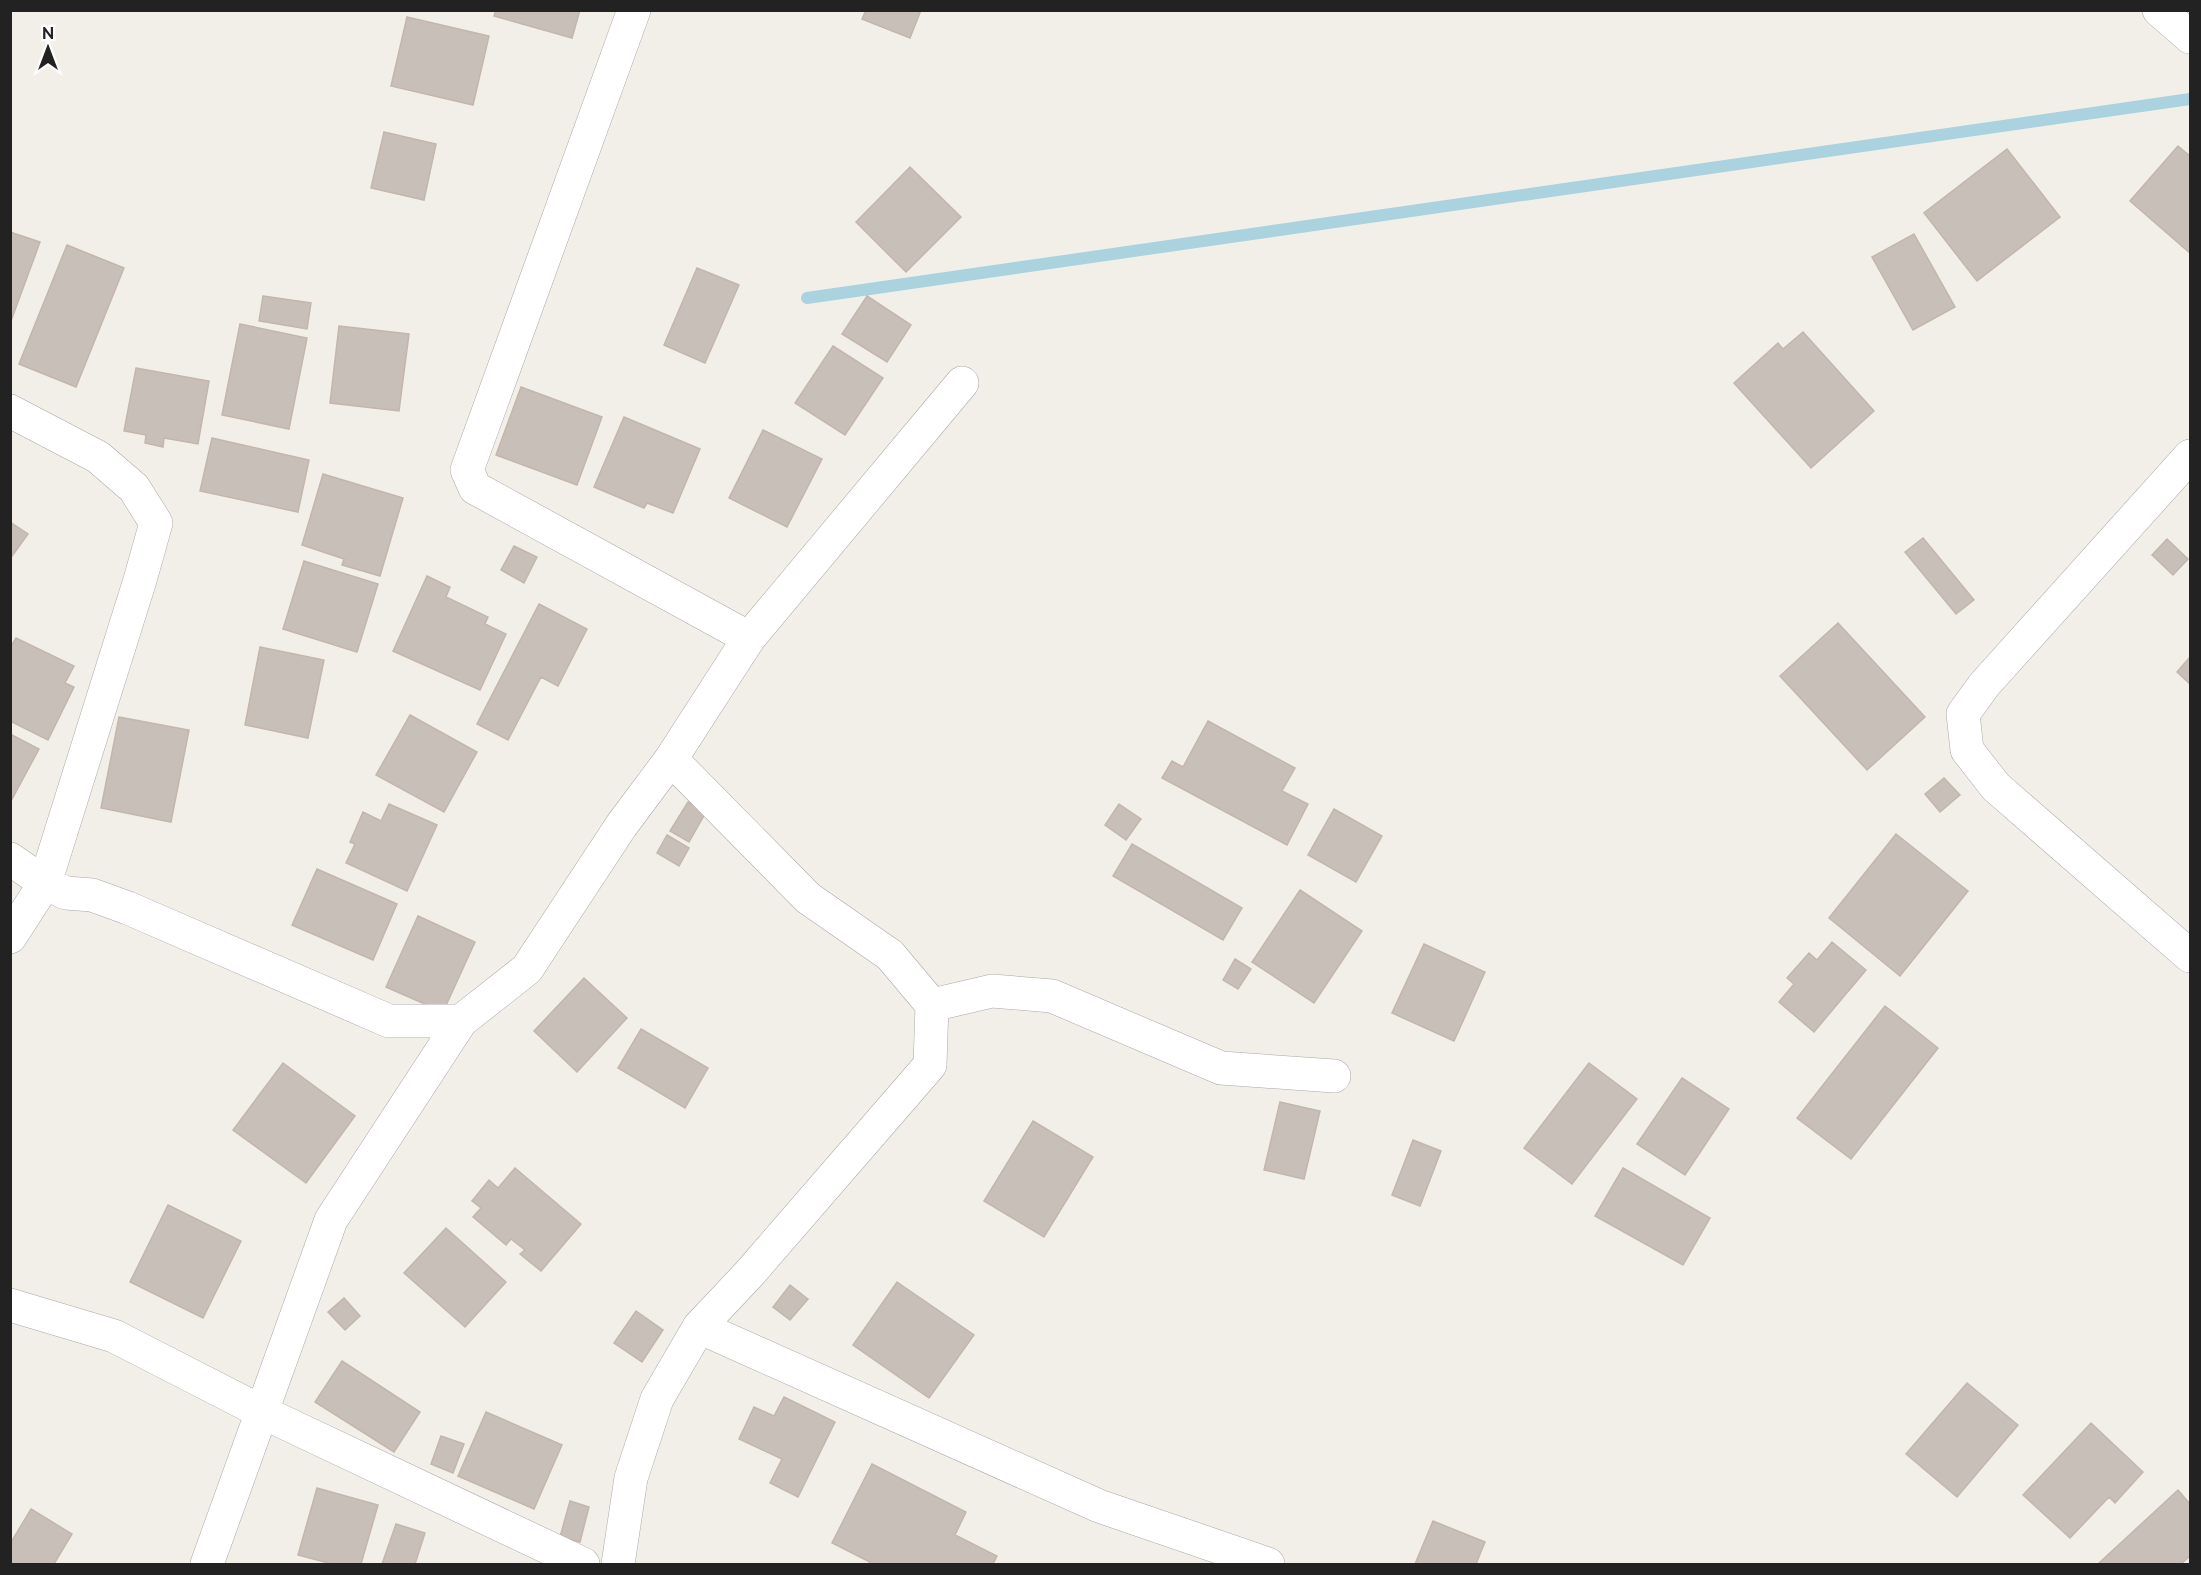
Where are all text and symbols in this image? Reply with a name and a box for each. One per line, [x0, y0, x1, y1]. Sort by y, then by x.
north arrow [18, 18, 78, 78]
text: N [42, 24, 54, 43]

